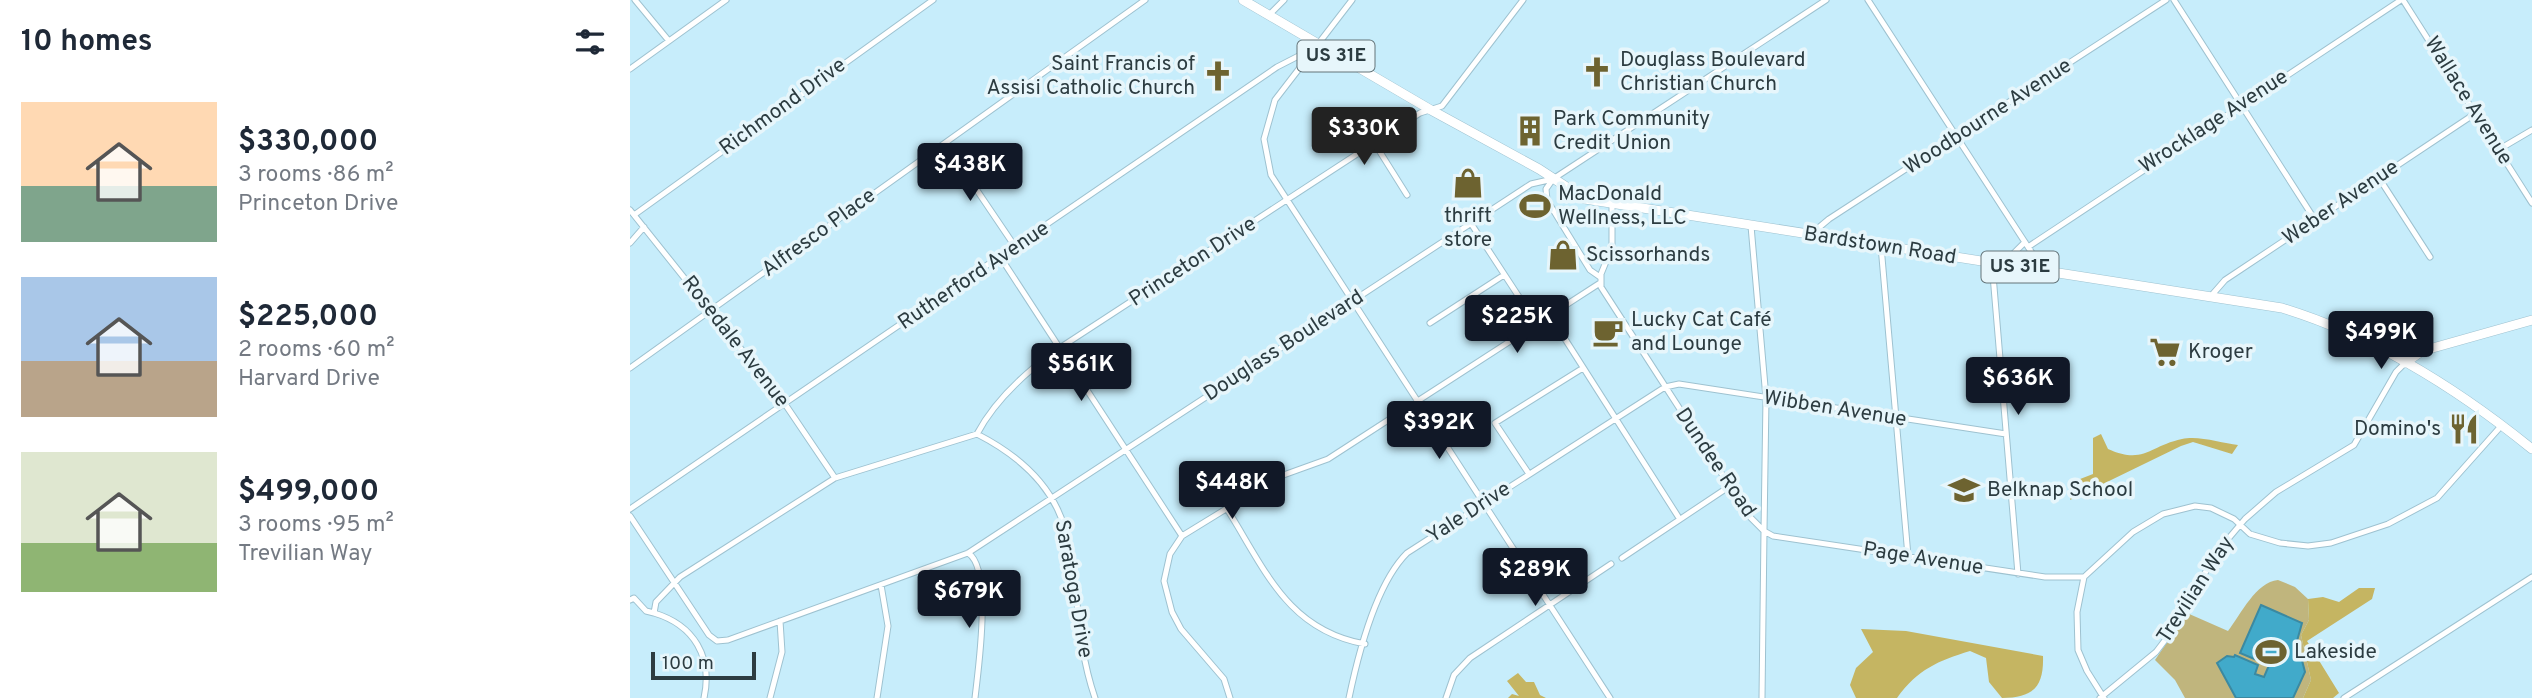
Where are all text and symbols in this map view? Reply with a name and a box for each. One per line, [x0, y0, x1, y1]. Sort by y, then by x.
icon: filters [571, 23, 609, 61]
text: 10 homes [21, 24, 152, 61]
street label: Wallace Avenue [2418, 32, 2518, 170]
road number: US 31E [1298, 40, 1374, 72]
place label: Douglass Boulevard Christian Church [1620, 47, 1806, 98]
place label: Saint Francis of Assisi Catholic Church [986, 51, 1195, 102]
street label: Richmond Drive [714, 52, 852, 162]
street label: Woodbourne Avenue [1899, 53, 2077, 181]
church icon: Douglass Boulevard Christian Church [1580, 55, 1614, 89]
church icon: Saint Francis of Assisi Catholic Church [1201, 59, 1235, 93]
street label: Wrocklage Avenue [2134, 64, 2294, 180]
place label: Park Community Credit Union [1553, 106, 1710, 157]
pin: $330K [1315, 108, 1413, 167]
building icon: Park Community Credit Union [1513, 114, 1547, 148]
text: $330K [1328, 115, 1400, 144]
text: $330,000 [238, 124, 378, 161]
icon: home [77, 130, 161, 214]
pin: $438K [921, 144, 1019, 203]
text: $438K [933, 151, 1007, 180]
street label: Weber Avenue [2278, 154, 2404, 252]
text: 3 rooms · 86 m² [238, 161, 394, 190]
shop icon: thrift store [1451, 166, 1485, 200]
place label: MacDonald Wellness, LLC [1558, 181, 1687, 232]
street label: Alfresco Place [757, 183, 881, 283]
sports icon: MacDonald Wellness, LLC [1518, 189, 1552, 223]
text: Princeton Drive [238, 190, 398, 219]
place label: thrift store [1444, 203, 1492, 254]
street label: Princeton Drive [1124, 211, 1262, 313]
street label: Rutherford Avenue [893, 215, 1055, 337]
street label: Bardstown Road [1802, 221, 1958, 271]
shop icon: Scissorhands [1546, 238, 1580, 272]
place label: Scissorhands [1586, 242, 1710, 269]
road number: US 31E [1982, 252, 2058, 282]
street label: Rosedale Avenue [675, 271, 795, 413]
street label: Douglass Boulevard [1199, 284, 1369, 408]
pin: $225K [1468, 296, 1566, 355]
text: $225,000 [238, 299, 378, 336]
text: $225K [1481, 303, 1553, 332]
icon: home [77, 305, 161, 389]
place label: Lucky Cat Café and Lounge [1631, 307, 1771, 358]
pin: $499K [2332, 312, 2430, 371]
cafe icon: Lucky Cat Café and Lounge [1591, 315, 1625, 349]
text: $499K [2344, 319, 2418, 348]
supermarket icon: Kroger [2148, 335, 2182, 369]
text: 2 rooms · 60 m² [238, 336, 395, 365]
place label: Kroger [2188, 339, 2253, 366]
pin: $561K [1032, 344, 1130, 403]
text: $561K [1047, 351, 1115, 380]
pin: $636K [1969, 358, 2067, 417]
text: Harvard Drive [238, 365, 380, 394]
text: $636K [1982, 365, 2054, 394]
street label: Wibben Avenue [1762, 384, 1908, 434]
pin: $392K [1390, 402, 1488, 461]
street label: Dundee Road [1668, 403, 1762, 523]
text: $392K [1403, 409, 1475, 438]
restaurant icon: Domino's [2447, 412, 2481, 446]
place label: Domino's [2354, 416, 2441, 443]
pin: $448K [1183, 462, 1281, 521]
text: $448K [1195, 469, 1269, 498]
school or university icon: Belknap School [1947, 473, 1981, 507]
text: $499,000 [238, 474, 379, 511]
street label: Yale Drive [1422, 476, 1516, 550]
place label: Belknap School [1987, 477, 2133, 504]
icon: home [77, 480, 161, 564]
text: 3 rooms · 95 m² [238, 511, 394, 540]
street label: Saratoga Drive [1048, 518, 1098, 660]
street label: Trevilian Way [2151, 531, 2241, 649]
street label: Page Avenue [1861, 536, 1985, 582]
text: Trevilian Way [238, 540, 372, 569]
pin: $289K [1486, 548, 1584, 608]
text: $289K [1499, 556, 1571, 585]
pin: $679K [920, 570, 1018, 630]
text: $679K [934, 578, 1004, 607]
sports icon: Lakeside [2254, 635, 2288, 669]
place label: Lakeside [2294, 639, 2377, 666]
scale bar [651, 649, 756, 681]
text: 100 m [662, 652, 714, 676]

